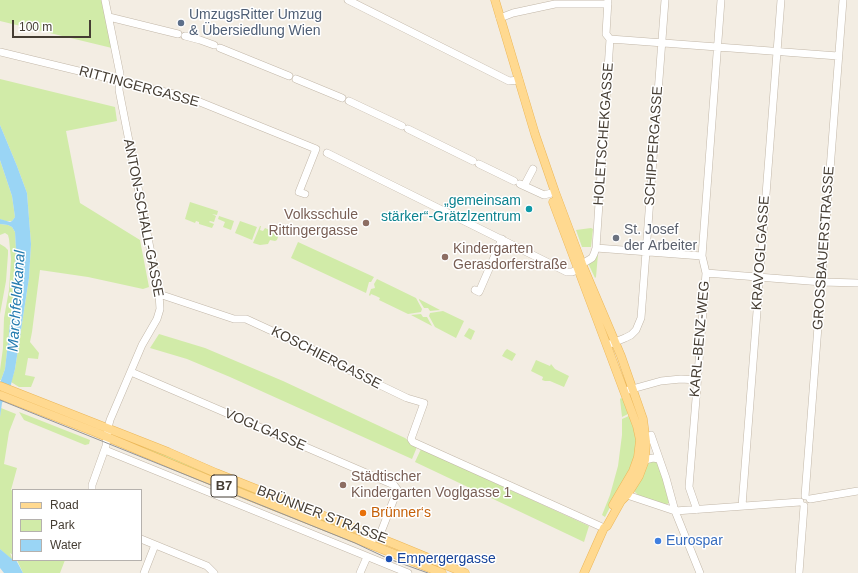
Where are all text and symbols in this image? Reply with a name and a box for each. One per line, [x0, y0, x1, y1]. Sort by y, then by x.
place label: UmzugsRitter Umzug & Übersiedlung Wien [189, 7, 322, 40]
scale bar [14, 12, 93, 38]
marker: UmzugsRitter Umzug & Übersiedlung Wien [176, 18, 186, 28]
text: 100 m [19, 20, 52, 34]
street label: HOLETSCHEKGASSE [591, 62, 617, 206]
street label: RITTINGERGASSE [77, 63, 201, 111]
street label: SCHIPPERGASSE [641, 86, 667, 206]
street label: ANTON-SCHALL-GASSE [119, 137, 167, 299]
street label: GROSSBAUERSTRASSE [810, 166, 838, 330]
place label: „gemeinsam stärker“-Grätzlzentrum [381, 193, 521, 226]
street label: KRAVOGLGASSE [749, 195, 773, 311]
marker: „gemeinsam stärker“-Grätzlzentrum [524, 204, 534, 214]
place label: Volksschule Rittingergasse [269, 207, 358, 240]
marker: Volksschule Rittingergasse [361, 218, 371, 228]
place label: St. Josef der Arbeiter [624, 222, 697, 254]
marker: St. Josef der Arbeiter [611, 233, 621, 243]
place label: Kindergarten Gerasdorferstraße [453, 241, 567, 274]
water label: Marchfeldkanal [4, 250, 30, 352]
marker: Kindergarten Gerasdorferstraße [440, 252, 450, 262]
street label: KARL-BENZ-WEG [687, 280, 713, 398]
street label: KOSCHIERGASSE [268, 323, 384, 393]
street label: VOGLGASSE [222, 405, 308, 455]
place label: Städtischer Kindergarten Voglgasse 1 [351, 469, 511, 502]
road number: B7 [211, 475, 237, 497]
marker: Städtischer Kindergarten Voglgasse 1 [338, 480, 348, 490]
street label: BRÜNNER STRASSE [254, 482, 390, 548]
legend [12, 489, 142, 561]
text: Road [50, 498, 79, 512]
place label: Brünner‘s [371, 505, 431, 521]
marker: Brünner‘s [358, 508, 368, 518]
text: Park [50, 518, 75, 532]
place label: Eurospar [666, 533, 723, 549]
marker: Eurospar [653, 536, 663, 546]
text: Water [50, 538, 82, 552]
place label: Empergergasse [397, 551, 496, 567]
marker: Empergergasse [384, 554, 394, 564]

